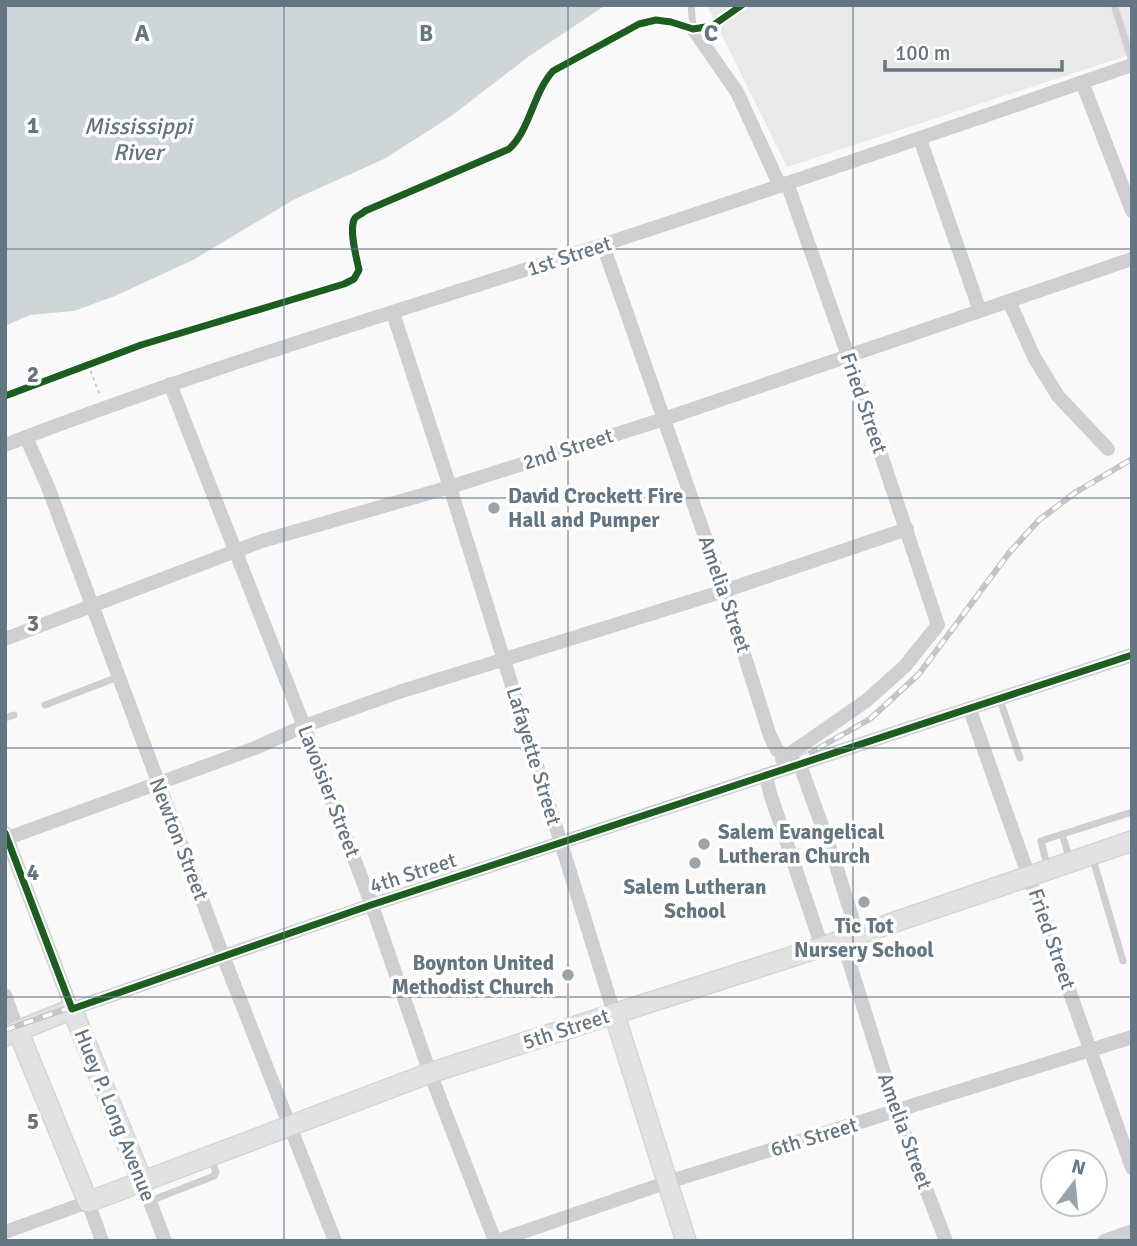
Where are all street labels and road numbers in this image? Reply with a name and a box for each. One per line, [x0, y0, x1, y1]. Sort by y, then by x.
street label: 1st Street [524, 230, 614, 282]
street label: Fried Street [835, 349, 893, 457]
street label: 2nd Street [520, 422, 616, 476]
street label: Amelia Street [693, 532, 757, 656]
street label: Lafayette Street [501, 684, 567, 828]
street label: Lavoisier Street [292, 721, 366, 861]
street label: Newton Street [144, 774, 214, 904]
street label: 4th Street [366, 847, 460, 899]
street label: Fried Street [1023, 885, 1081, 993]
street label: 5th Street [519, 1003, 613, 1055]
street label: Huey P. Long Avenue [69, 1025, 161, 1205]
street label: Amelia Street [872, 1069, 938, 1193]
street label: 6th Street [767, 1111, 861, 1163]

